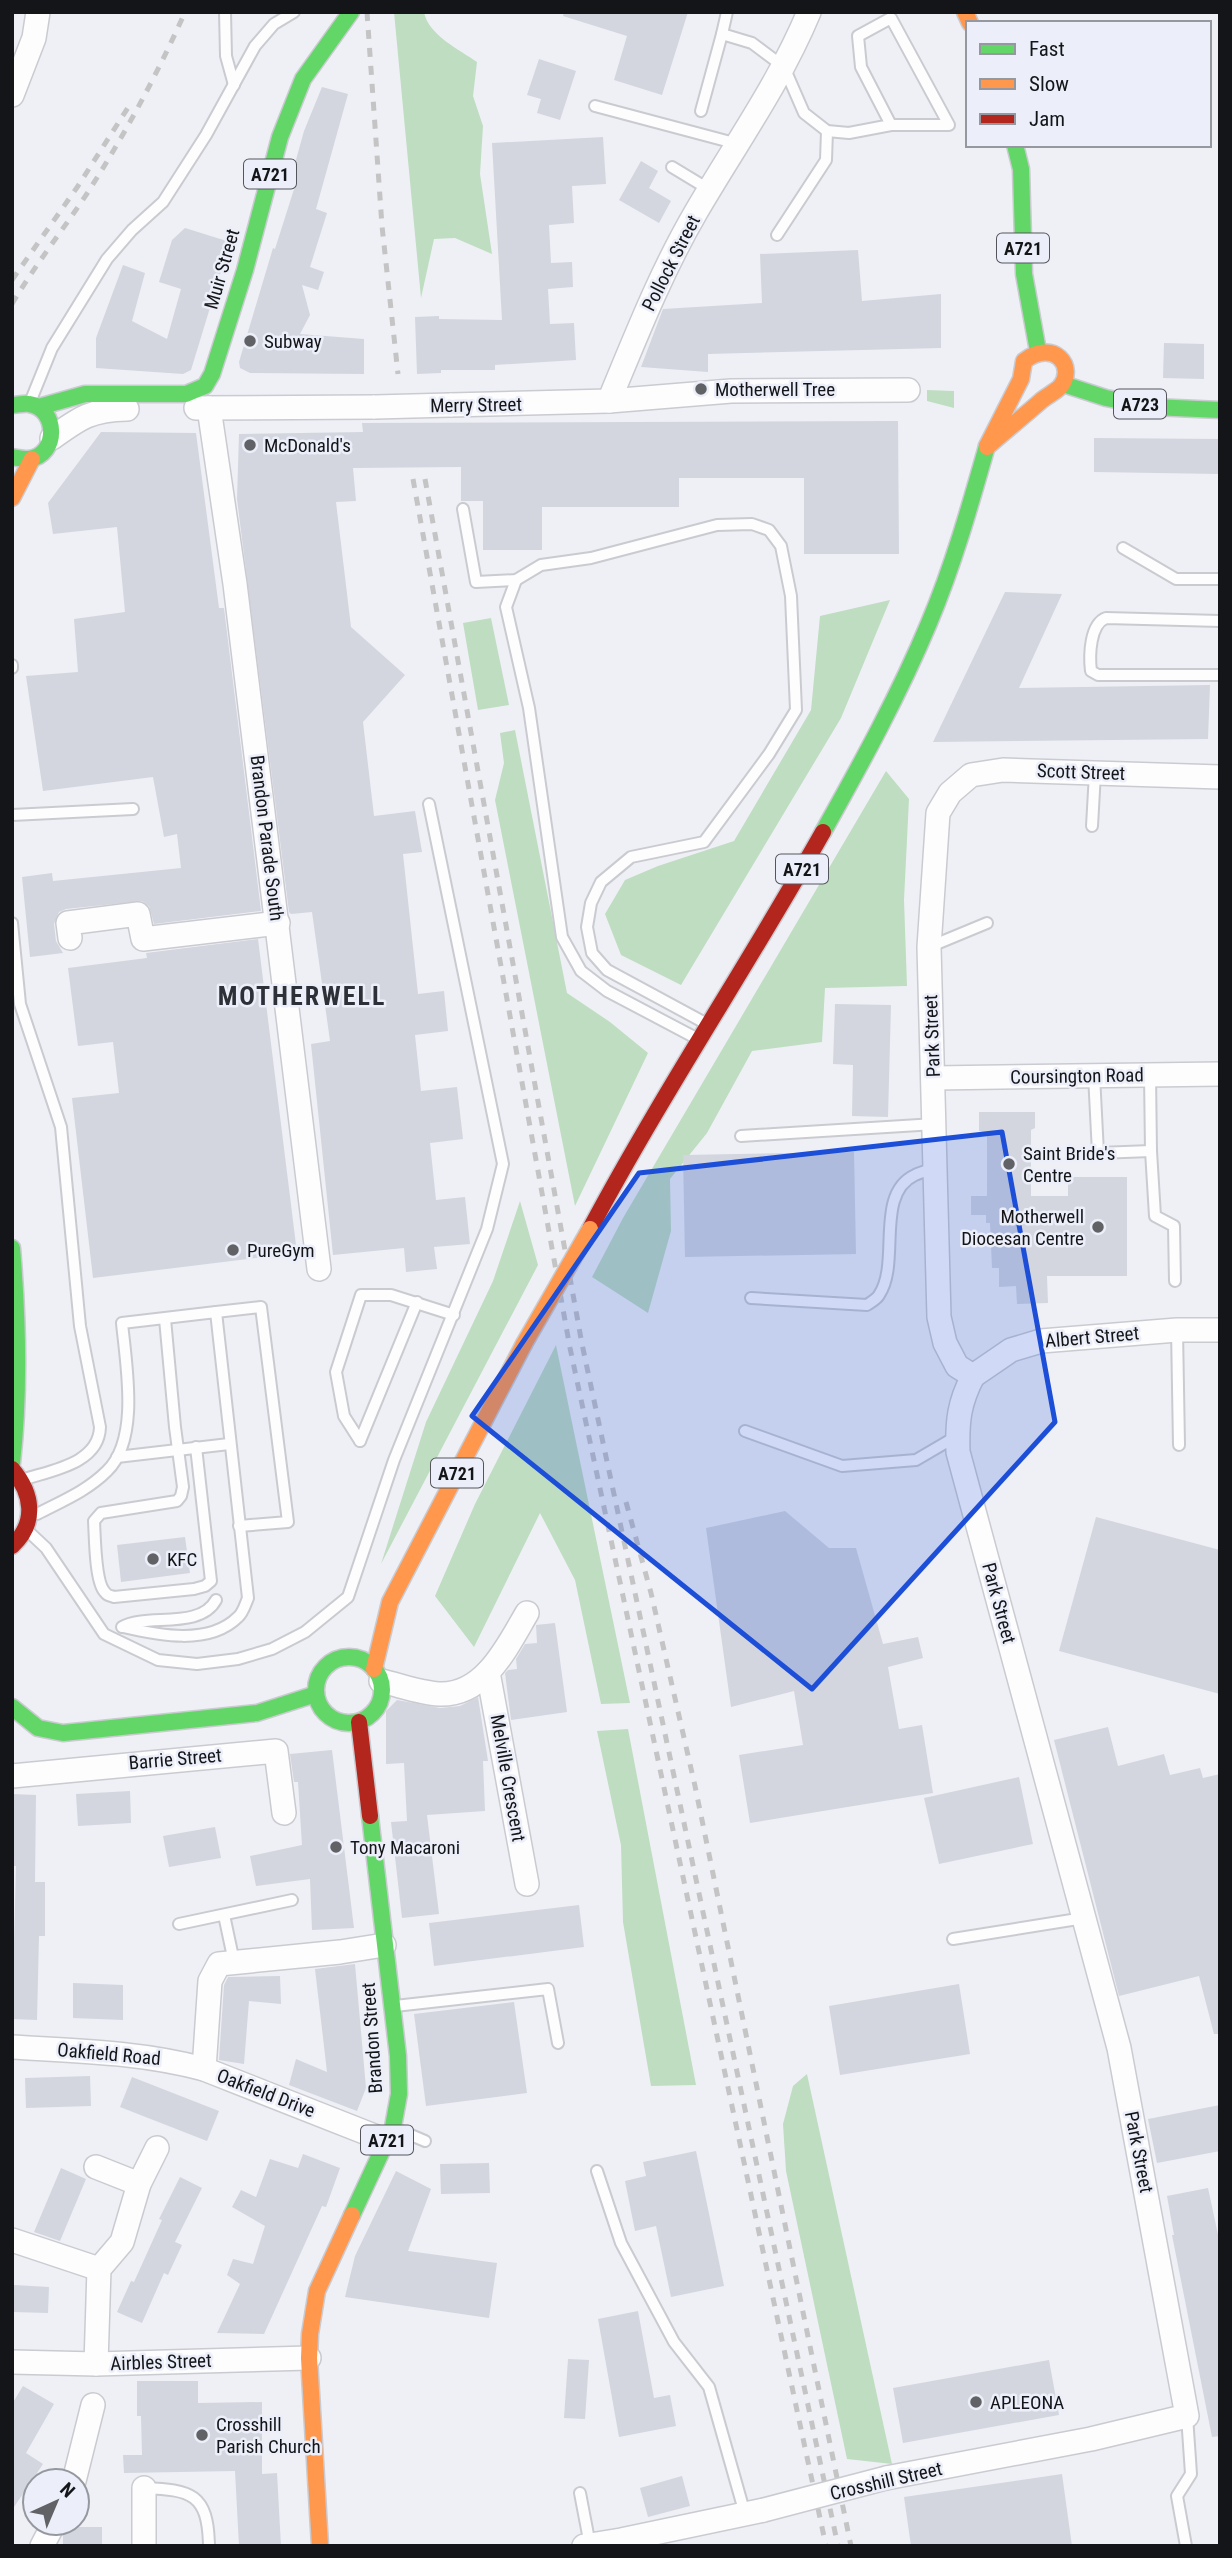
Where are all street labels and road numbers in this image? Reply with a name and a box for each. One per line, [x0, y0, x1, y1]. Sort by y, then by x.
road number: A721 [244, 160, 296, 188]
street label: Pollock Street [637, 211, 705, 315]
street label: Muir Street [200, 226, 244, 312]
road number: A721 [997, 234, 1049, 262]
road number: A723 [1114, 390, 1166, 418]
street label: Merry Street [430, 393, 522, 417]
street label: Brandon Parade South [245, 754, 289, 922]
street label: Scott Street [1036, 759, 1126, 785]
road number: A721 [776, 854, 828, 884]
street label: Park Street [919, 994, 945, 1078]
street label: Coursington Road [1010, 1063, 1144, 1089]
street label: Albert Street [1044, 1321, 1140, 1353]
road number: A721 [431, 1458, 483, 1488]
street label: Park Street [977, 1560, 1021, 1646]
street label: Melville Crescent [486, 1713, 530, 1843]
street label: Barrie Street [128, 1743, 222, 1775]
street label: Brandon Street [357, 1982, 387, 2094]
street label: Oakfield Road [56, 2038, 162, 2070]
street label: Oakfield Drive [214, 2064, 318, 2122]
street label: Park Street [1120, 2109, 1158, 2195]
road number: A721 [361, 2126, 413, 2154]
street label: Airbles Street [110, 2349, 212, 2375]
street label: Crosshill Street [828, 2457, 944, 2505]

